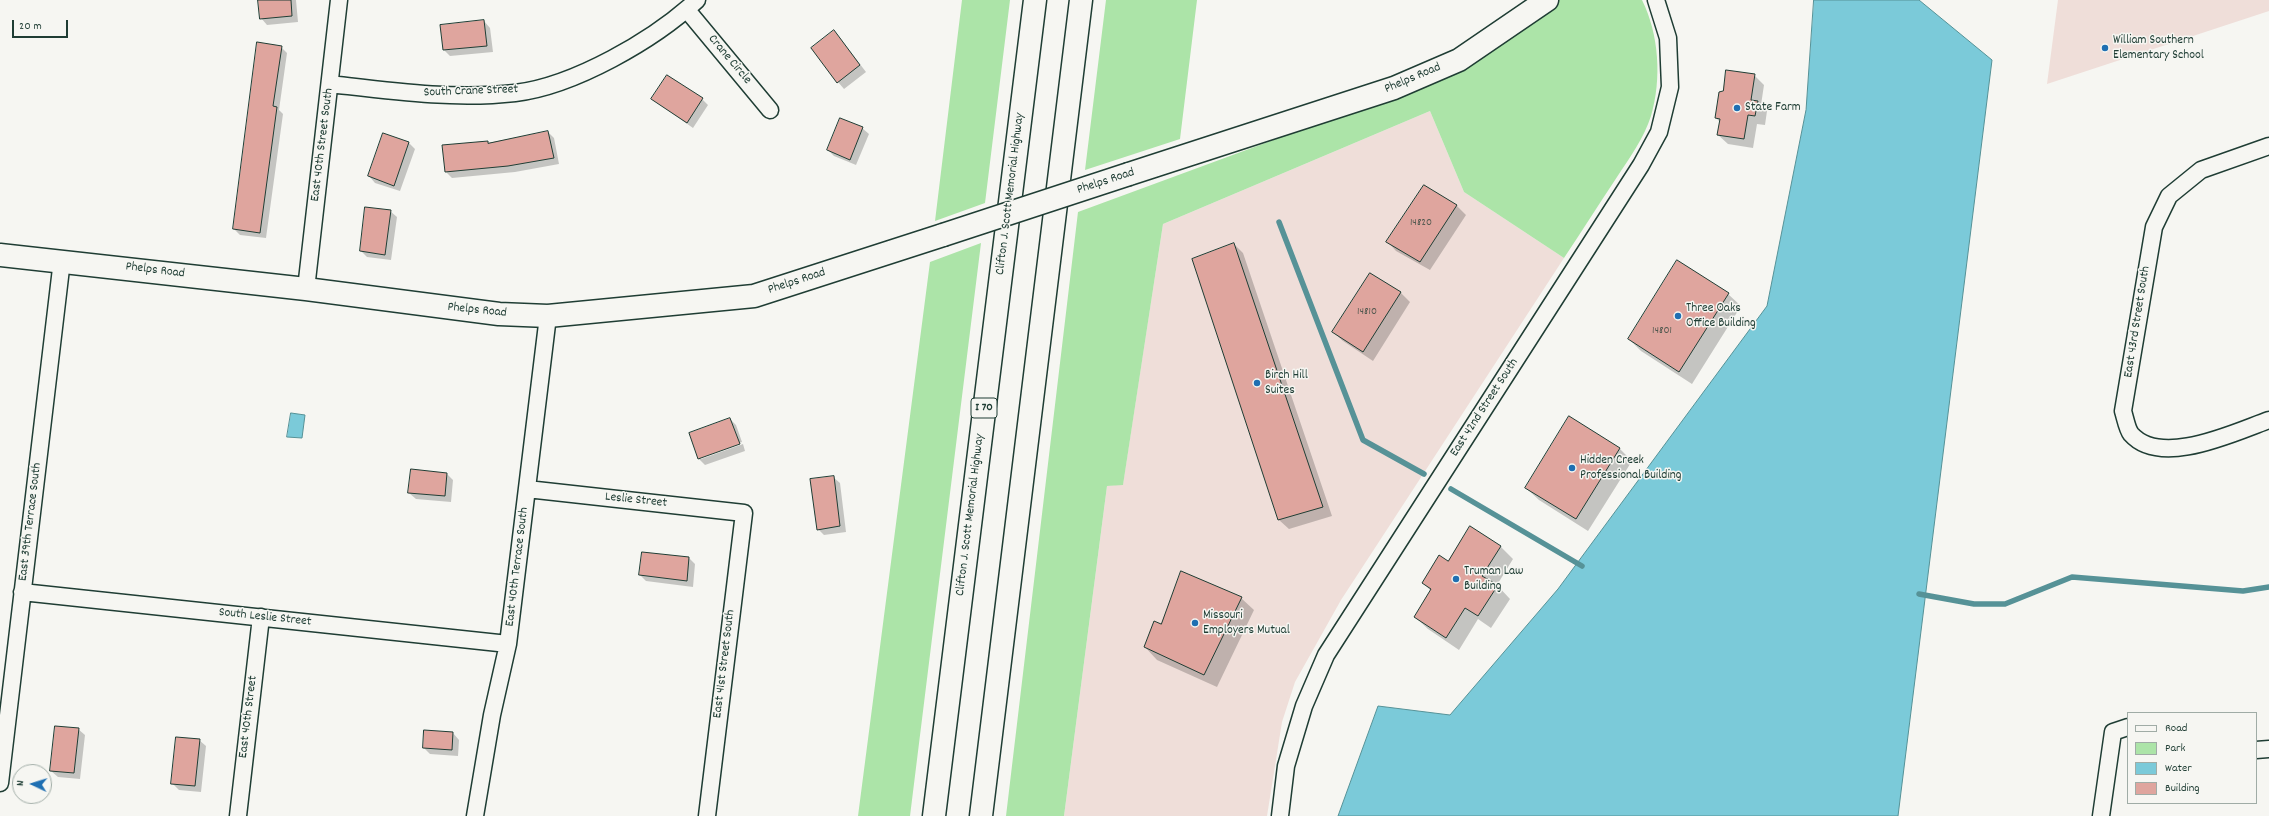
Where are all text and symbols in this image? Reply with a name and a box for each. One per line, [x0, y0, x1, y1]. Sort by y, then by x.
scale bar [14, 12, 70, 38]
text: 20 m [19, 18, 42, 35]
street label: Crane Circle [704, 32, 754, 88]
place label: William Southern Elementary School [2113, 33, 2204, 64]
marker: William Southern Elementary School [2100, 43, 2110, 53]
street label: Phelps Road [1383, 60, 1443, 98]
street label: South Crane Street [424, 83, 518, 101]
street label: East 40th Street South [308, 88, 338, 202]
place label: State Farm [1745, 100, 1801, 116]
marker: State Farm [1732, 103, 1742, 113]
street label: Clifton J. Scott Memorial Highway [993, 112, 1029, 276]
street label: Phelps Road [1075, 165, 1137, 199]
house number: 14820 [1410, 216, 1432, 230]
street label: Phelps Road [125, 260, 185, 282]
street label: Phelps Road [766, 265, 828, 299]
street label: East 43rd Street South [2121, 265, 2155, 379]
street label: Phelps Road [447, 300, 507, 322]
place label: Three Oaks Office Building [1686, 301, 1756, 332]
house number: 14810 [1357, 305, 1377, 319]
marker: Three Oaks Office Building [1673, 311, 1683, 321]
house number: 14801 [1652, 324, 1672, 338]
street label: East 42nd Street South [1447, 356, 1523, 460]
place label: Birch Hill Suites [1265, 368, 1308, 399]
marker: Birch Hill Suites [1252, 378, 1262, 388]
road number: I 70 [971, 398, 997, 418]
street label: Clifton J. Scott Memorial Highway [953, 433, 989, 597]
place label: Hidden Creek Professional Building [1580, 453, 1682, 484]
street label: East 39th Terrace South [16, 462, 46, 582]
marker: Hidden Creek Professional Building [1567, 463, 1577, 473]
street label: Leslie Street [604, 490, 668, 512]
street label: East 40th Terrace South [503, 507, 533, 627]
place label: Truman Law Building [1464, 564, 1523, 595]
marker: Truman Law Building [1451, 574, 1461, 584]
street label: South Leslie Street [218, 605, 312, 631]
place label: Missouri Employers Mutual [1203, 608, 1290, 639]
street label: East 41st Street South [711, 609, 739, 719]
marker: Missouri Employers Mutual [1190, 618, 1200, 628]
street label: East 40th Street [236, 675, 262, 759]
legend [2127, 712, 2257, 804]
text: Road [2165, 720, 2187, 737]
text: Park [2165, 740, 2185, 757]
text: Water [2165, 760, 2192, 777]
north arrow [12, 764, 52, 804]
text: N [13, 780, 29, 787]
text: Building [2165, 780, 2200, 797]

